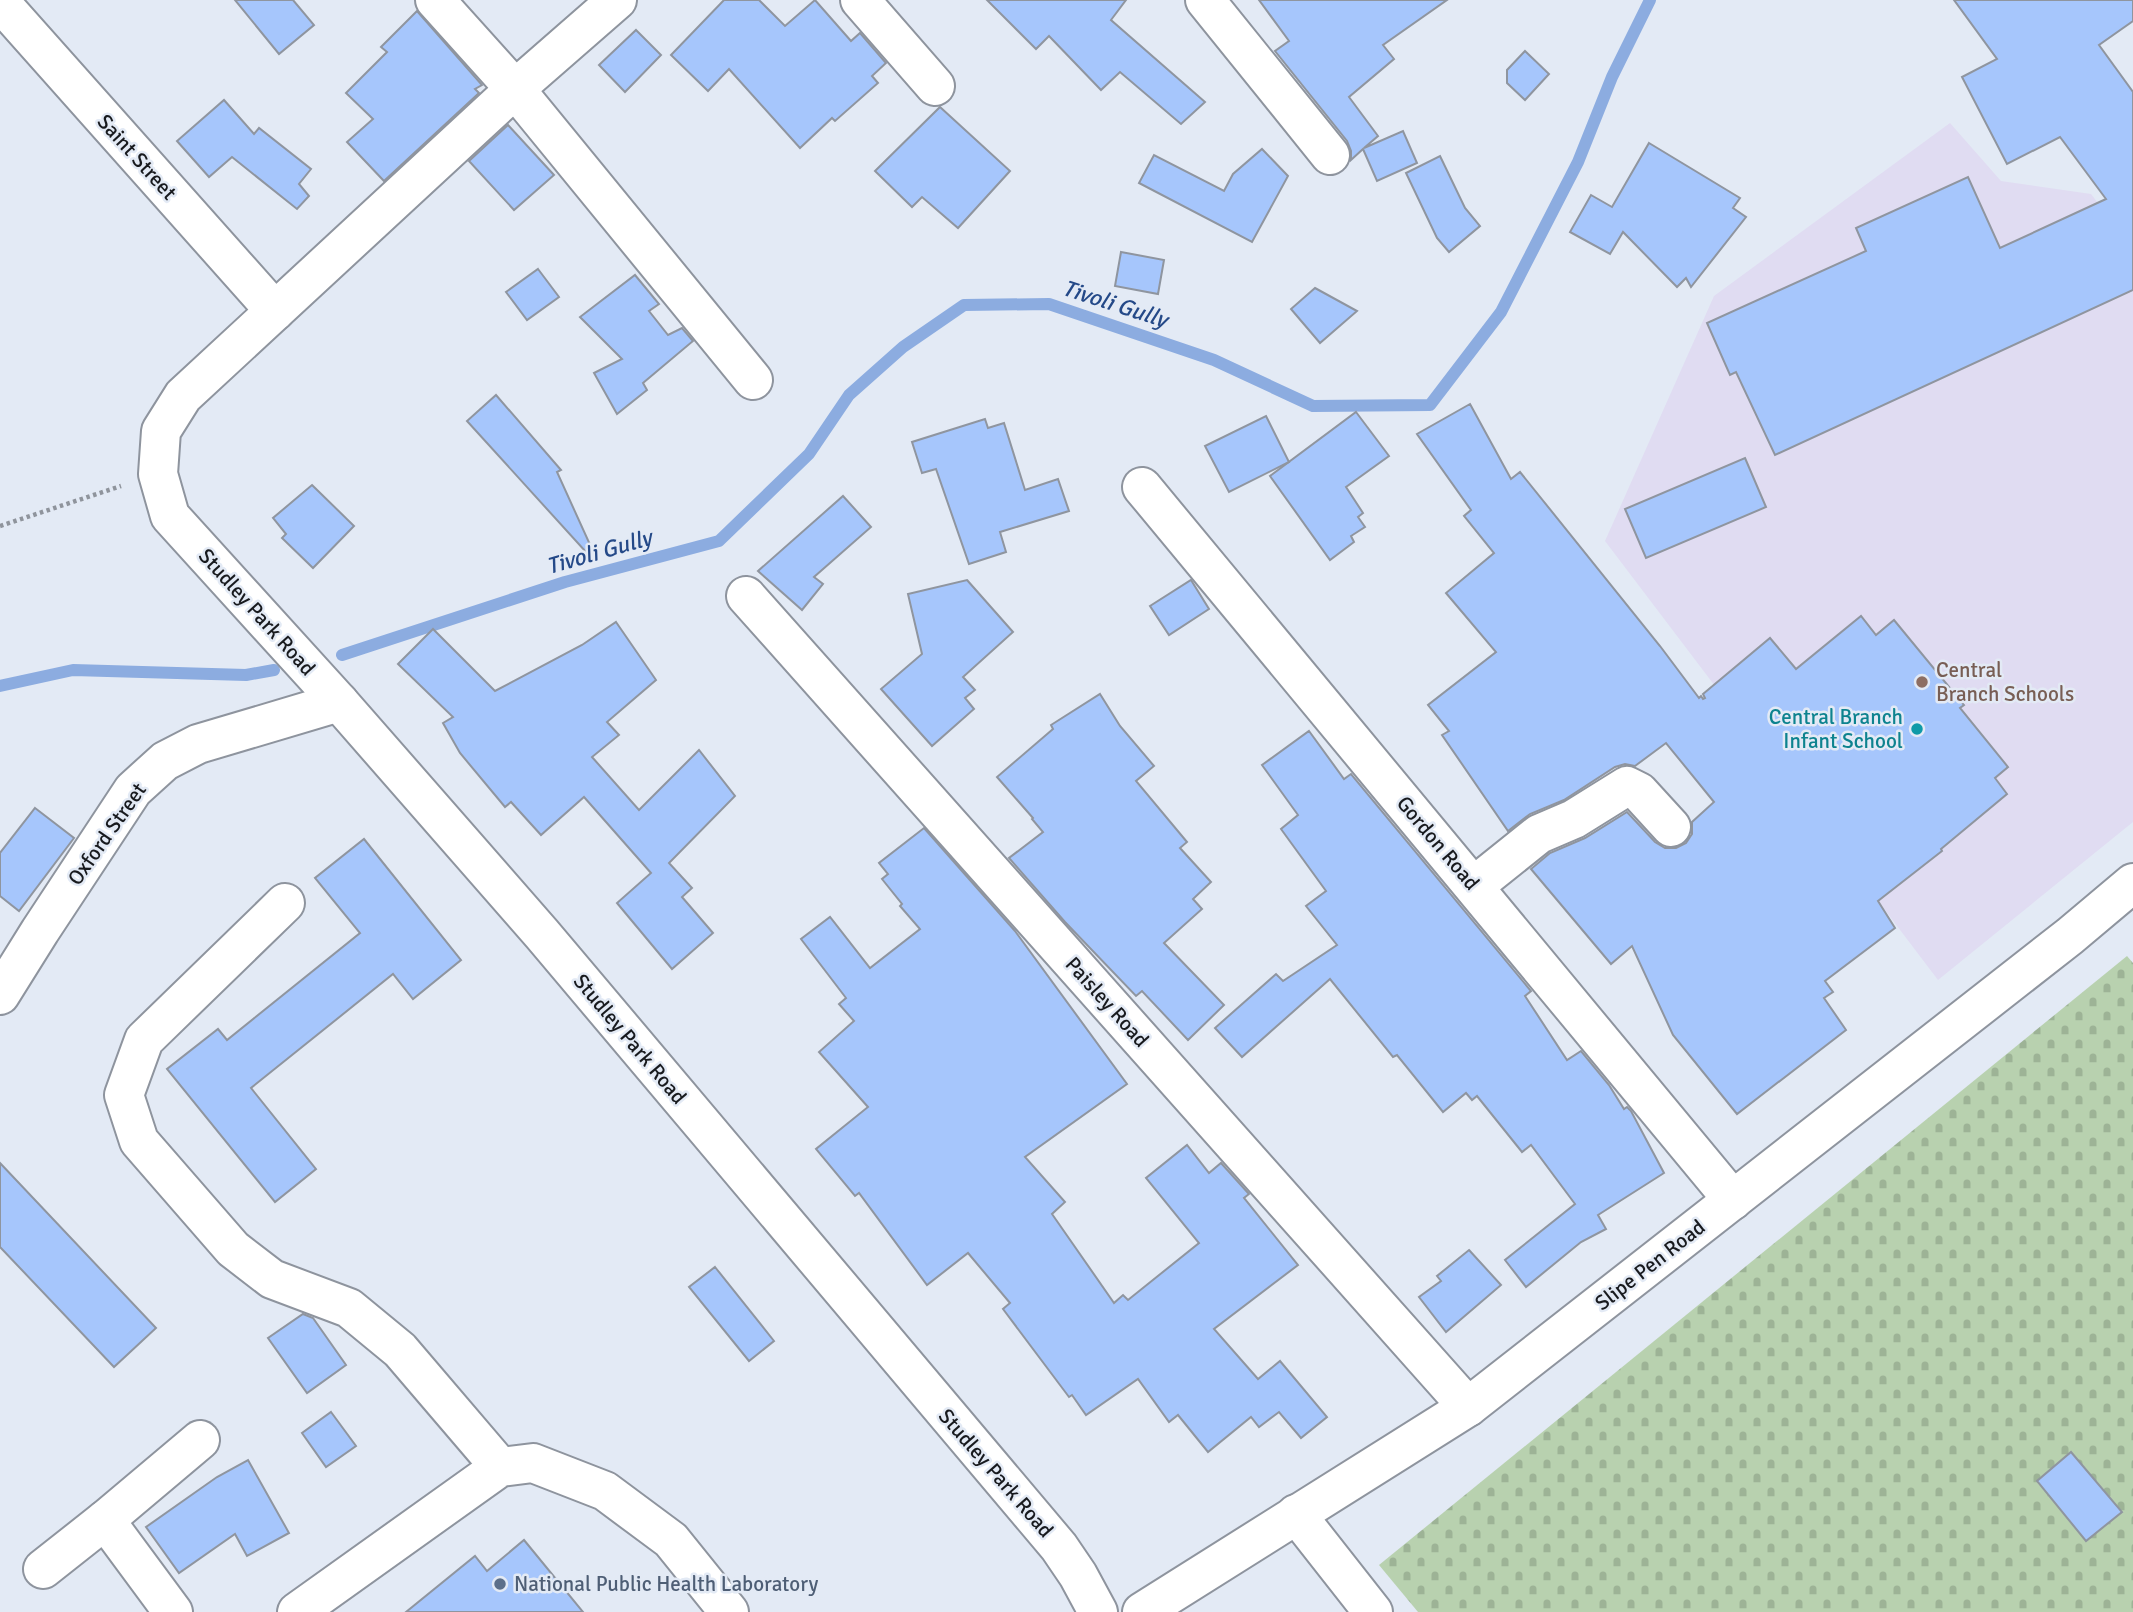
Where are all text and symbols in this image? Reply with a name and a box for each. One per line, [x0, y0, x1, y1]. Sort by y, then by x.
street label: Saint Street [92, 109, 182, 205]
water label: Tivoli Gully [1059, 273, 1174, 336]
water label: Tivoli Gully [543, 522, 658, 581]
street label: Studley Park Road [193, 543, 321, 681]
place label: Central Branch Schools [1936, 657, 2074, 707]
marker: Central Branch Schools [1914, 674, 1930, 690]
place label: Central Branch Infant School [1769, 704, 1903, 754]
marker: Central Branch Infant School [1909, 721, 1925, 737]
street label: Oxford Street [62, 778, 152, 890]
street label: Gordon Road [1391, 791, 1485, 895]
street label: Paisley Road [1060, 951, 1154, 1053]
street label: Studley Park Road [568, 969, 692, 1109]
street label: Slipe Pen Road [1590, 1214, 1710, 1316]
street label: Studley Park Road [933, 1403, 1059, 1543]
place label: National Public Health Laboratory [514, 1571, 818, 1597]
marker: National Public Health Laboratory [492, 1576, 508, 1592]

